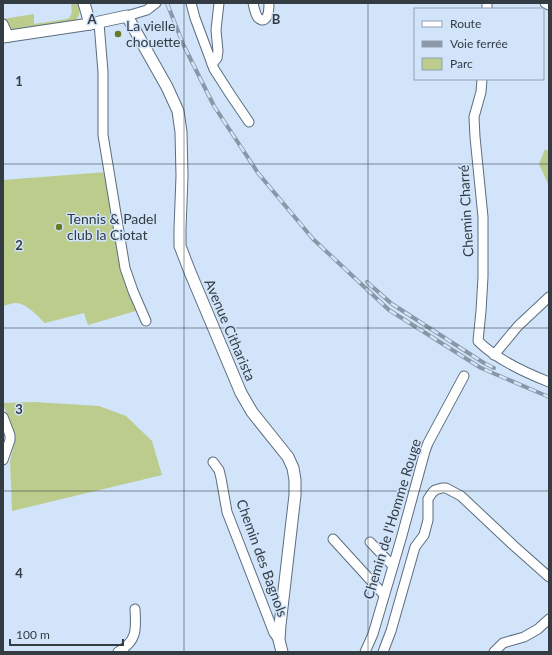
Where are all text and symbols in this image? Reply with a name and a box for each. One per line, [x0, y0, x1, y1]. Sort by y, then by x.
legend [414, 8, 544, 80]
text: A [86, 11, 97, 27]
text: B [272, 11, 281, 27]
text: Route [450, 16, 481, 31]
place label: La vielle chouette [126, 17, 181, 50]
marker: La vielle chouette [113, 29, 123, 39]
text: Voie ferrée [450, 36, 508, 51]
text: Parc [450, 56, 473, 71]
text: 1 [15, 73, 23, 89]
street label: Chemin Charré [455, 165, 476, 258]
place label: Tennis & Padel club la Ciotat [67, 210, 157, 243]
marker: Tennis & Padel club la Ciotat [54, 222, 64, 232]
text: 2 [15, 237, 23, 253]
street label: Avenue Citharista [201, 276, 260, 383]
text: 3 [15, 401, 23, 417]
street label: Chemin de l'Homme Rouge [359, 437, 424, 601]
street label: Chemin des Bagnols [233, 497, 292, 619]
text: 4 [15, 565, 23, 581]
scale bar [10, 621, 123, 647]
text: 100 m [16, 627, 50, 642]

